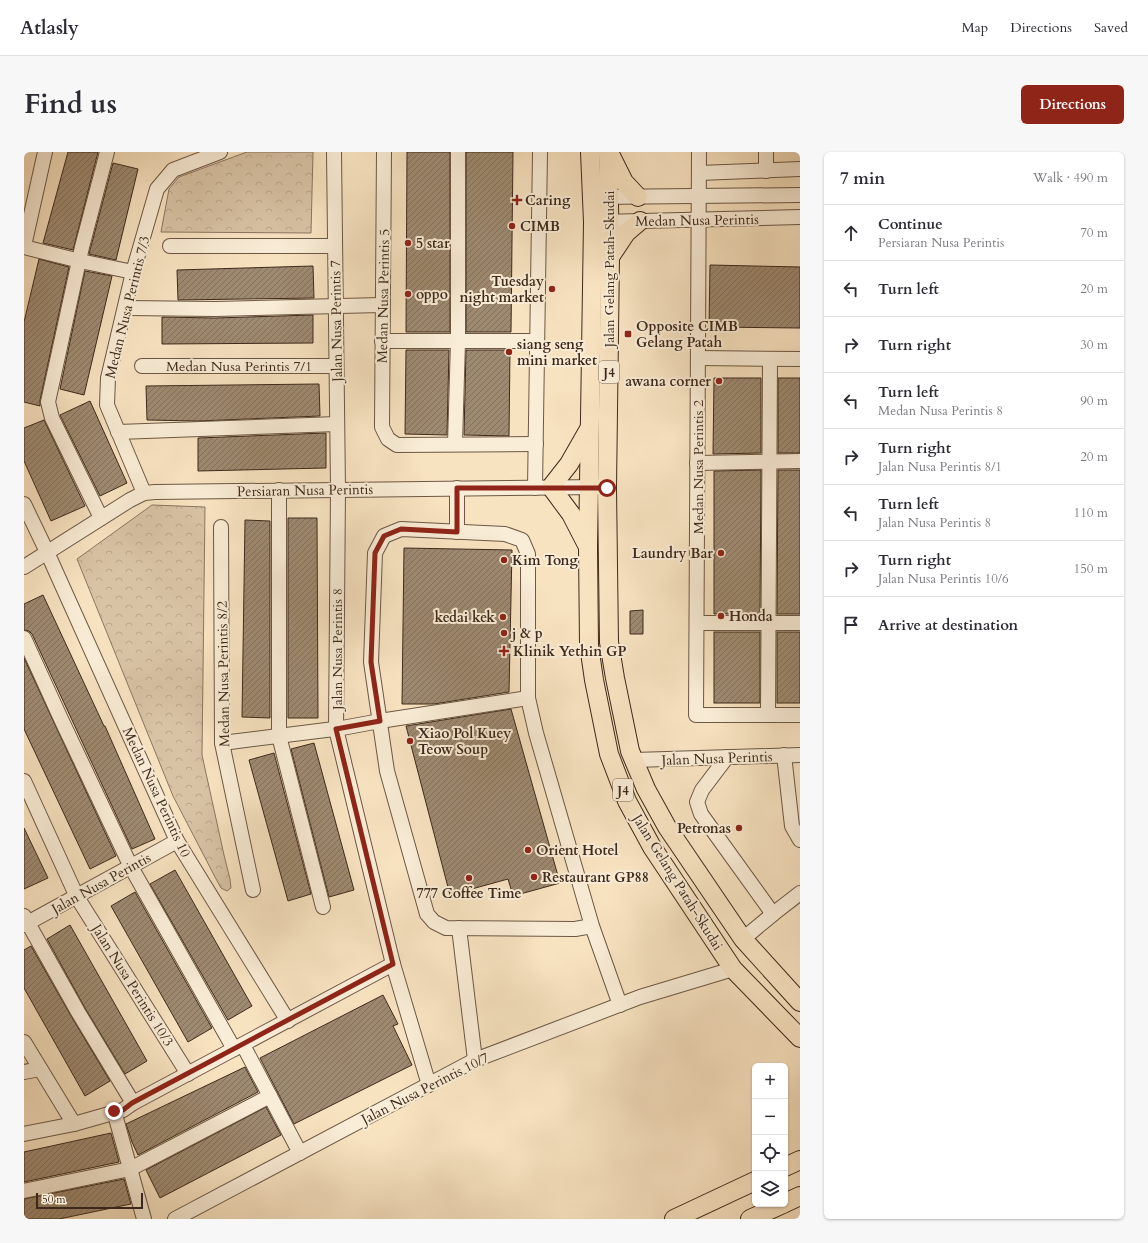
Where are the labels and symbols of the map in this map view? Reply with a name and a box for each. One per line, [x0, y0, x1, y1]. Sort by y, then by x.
street label: Jalan Gelang Patah-Skudai [600, 190, 619, 350]
place label: Caring [525, 191, 571, 210]
marker: Caring [512, 195, 522, 205]
street label: Medan Nusa Perintis [635, 210, 759, 231]
place label: CIMB [520, 217, 560, 236]
marker: CIMB [507, 221, 517, 231]
street label: Medan Nusa Perintis 5 [373, 229, 394, 363]
street label: Medan Nusa Perintis 7/3 [101, 234, 154, 380]
place label: 5 star [416, 234, 450, 253]
marker: 5 star [403, 238, 413, 248]
street label: Jalan Nusa Perintis 7 [326, 260, 347, 384]
place label: Tuesday night market [459, 272, 544, 307]
marker: Tuesday night market [547, 284, 557, 294]
place label: oppo [416, 285, 448, 304]
marker: oppo [403, 289, 413, 299]
place label: Opposite CIMB Gelang Patah [636, 317, 738, 352]
marker: Opposite CIMB Gelang Patah [623, 329, 633, 339]
place label: siang seng mini market [517, 335, 597, 370]
marker: siang seng mini market [504, 347, 514, 357]
street label: Medan Nusa Perintis 7/1 [166, 357, 312, 376]
road number: J4 [599, 361, 619, 383]
place label: awana corner [625, 372, 711, 391]
marker: awana corner [714, 376, 724, 386]
street label: Medan Nusa Perintis 2 [689, 400, 708, 534]
route start [598, 479, 616, 497]
street label: Persiaran Nusa Perintis [237, 480, 374, 501]
place label: Laundry Bar [632, 544, 713, 563]
marker: Laundry Bar [716, 548, 726, 558]
place label: Kim Tong [512, 551, 578, 570]
marker: Kim Tong [499, 555, 509, 565]
street label: Jalan Nusa Perintis 8 [328, 588, 347, 712]
street label: Medan Nusa Perintis 8/2 [213, 601, 234, 747]
place label: Honda [729, 607, 773, 626]
place label: kedai kek [435, 608, 495, 627]
marker: Honda [716, 611, 726, 621]
marker: kedai kek [498, 612, 508, 622]
place label: j & p [510, 624, 543, 643]
marker: j & p [499, 628, 509, 638]
place label: Klinik Yethin GP [513, 642, 626, 661]
marker: Klinik Yethin GP [498, 645, 510, 657]
street label: Medan Nusa Perintis 10 [118, 724, 195, 860]
place label: Xiao Pol Kuey Teow Soup [418, 724, 511, 759]
marker: Xiao Pol Kuey Teow Soup [405, 736, 415, 746]
street label: Jalan Nusa Perintis [659, 747, 773, 770]
road number: J4 [613, 779, 633, 801]
street label: Jalan Gelang Patah-Skudai [627, 809, 727, 954]
place label: Petronas [677, 819, 731, 838]
marker: Petronas [734, 823, 744, 833]
place label: Orient Hotel [536, 841, 618, 860]
marker: Orient Hotel [523, 845, 533, 855]
street label: Jalan Nusa Perintis [46, 848, 155, 920]
place label: Restaurant GP88 [542, 868, 649, 887]
marker: Restaurant GP88 [529, 872, 539, 882]
marker: 777 Coffee Time [464, 873, 474, 883]
place label: 777 Coffee Time [417, 884, 522, 903]
street label: Jalan Nusa Perintis 10/3 [86, 919, 178, 1050]
street label: Jalan Nusa Perintis 10/7 [356, 1048, 492, 1130]
route end [105, 1102, 123, 1120]
scale bar [36, 1191, 143, 1210]

